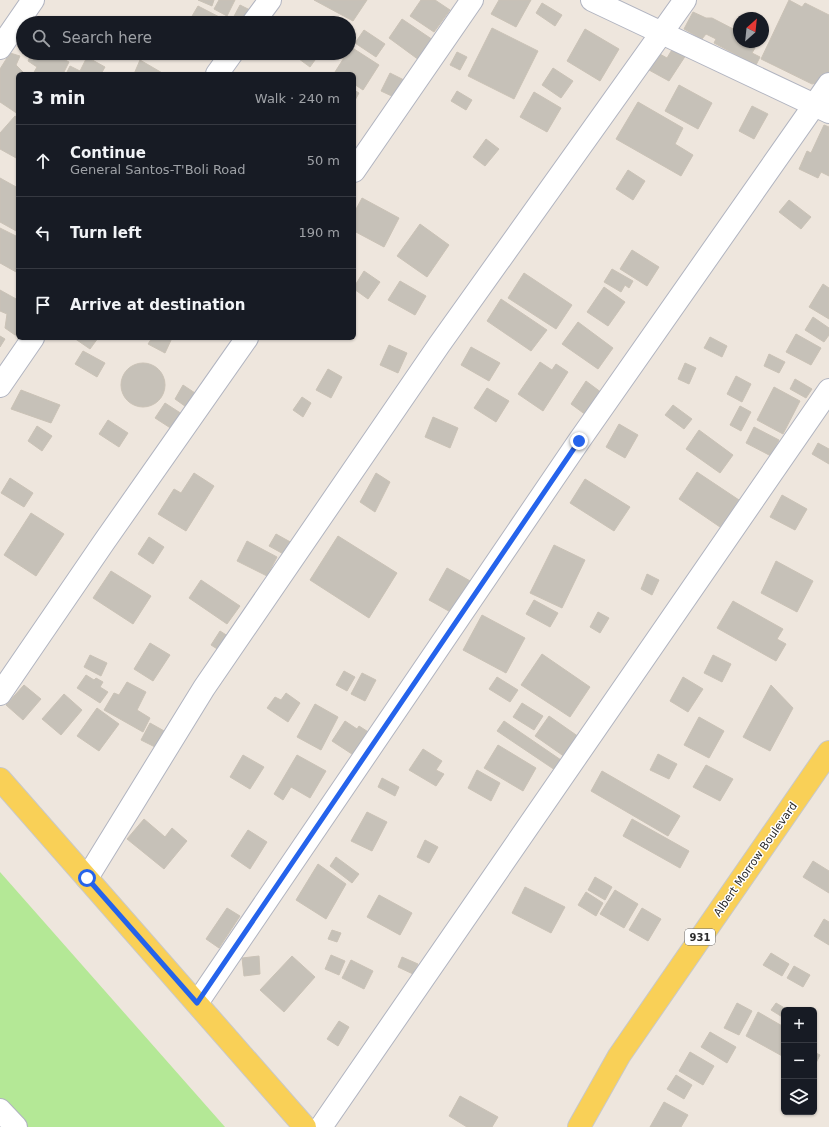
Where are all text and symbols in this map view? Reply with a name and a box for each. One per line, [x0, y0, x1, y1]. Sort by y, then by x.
north arrow [733, 12, 769, 48]
search box [16, 16, 356, 60]
icon: search [30, 27, 52, 49]
text: Search here [62, 29, 152, 47]
text: 3 min [32, 88, 85, 108]
text: Walk · 240 m [255, 91, 340, 106]
text: Continue [70, 144, 146, 162]
icon: ahead [32, 150, 54, 172]
text: 50 m [307, 153, 340, 168]
text: General Santos-T'Boli Road [70, 162, 246, 177]
icon: left [32, 222, 54, 244]
text: Turn left [70, 224, 142, 242]
text: 190 m [298, 225, 340, 240]
icon: arrive [32, 294, 54, 316]
text: Arrive at destination [70, 296, 245, 314]
route end [570, 432, 588, 450]
street label: Albert Morrow Boulevard [711, 800, 800, 919]
route start [78, 869, 96, 887]
road number: 931 [685, 929, 715, 945]
map controls [781, 1007, 817, 1115]
button: + [781, 1007, 817, 1043]
button: − [781, 1043, 817, 1079]
button: layers [781, 1079, 817, 1115]

